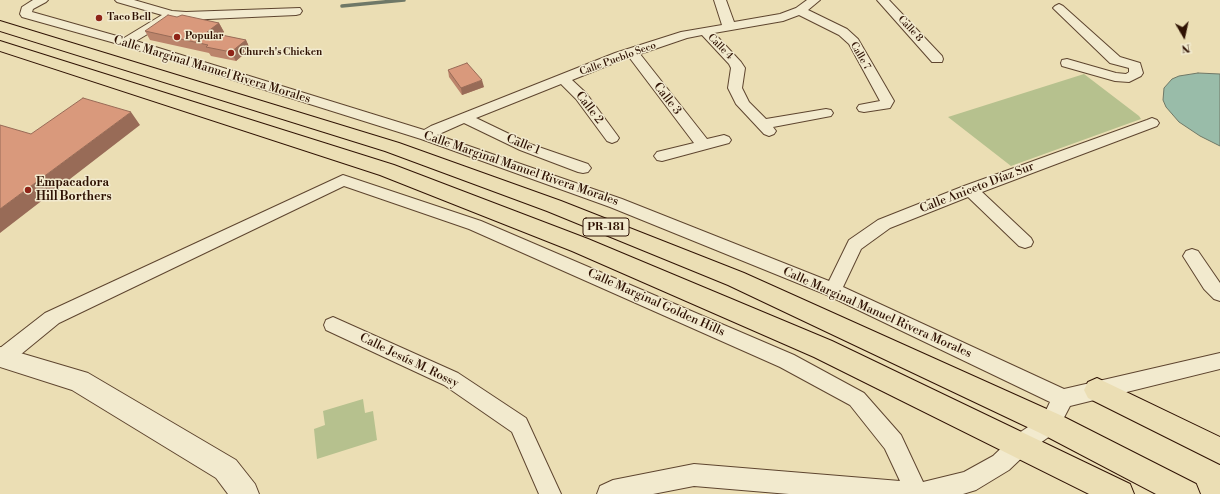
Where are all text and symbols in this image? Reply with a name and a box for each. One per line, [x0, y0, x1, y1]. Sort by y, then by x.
place label: Taco Bell [107, 12, 151, 24]
marker: Taco Bell [94, 13, 104, 23]
street label: Calle 8 [895, 14, 925, 44]
north arrow [1164, 16, 1204, 56]
place label: Popular [185, 31, 224, 43]
marker: Popular [172, 32, 182, 42]
street label: Calle 4 [705, 32, 735, 62]
street label: Calle Marginal Manuel Rivera Morales [112, 33, 312, 107]
street label: Calle Pueblo Seco [578, 40, 658, 78]
street label: Calle 7 [847, 40, 873, 72]
text: N [1180, 40, 1191, 55]
place label: Church's Chicken [239, 47, 322, 59]
marker: Church's Chicken [226, 48, 236, 58]
street label: Calle 3 [650, 80, 684, 118]
street label: Calle 2 [572, 89, 606, 127]
street label: Calle Marginal Manuel Rivera Morales [422, 129, 620, 209]
street label: Calle 1 [504, 132, 542, 158]
street label: Calle Aniceto Díaz Sur [918, 160, 1036, 216]
place label: Empacadora Hill Borthers [36, 176, 112, 204]
marker: Empacadora Hill Borthers [23, 185, 33, 195]
road number: PR-181 [583, 218, 629, 236]
street label: Calle Marginal Manuel Rivera Morales [780, 265, 974, 361]
street label: Calle Marginal Golden Hills [585, 266, 727, 340]
street label: Calle Jesús M. Rossy [357, 331, 461, 391]

